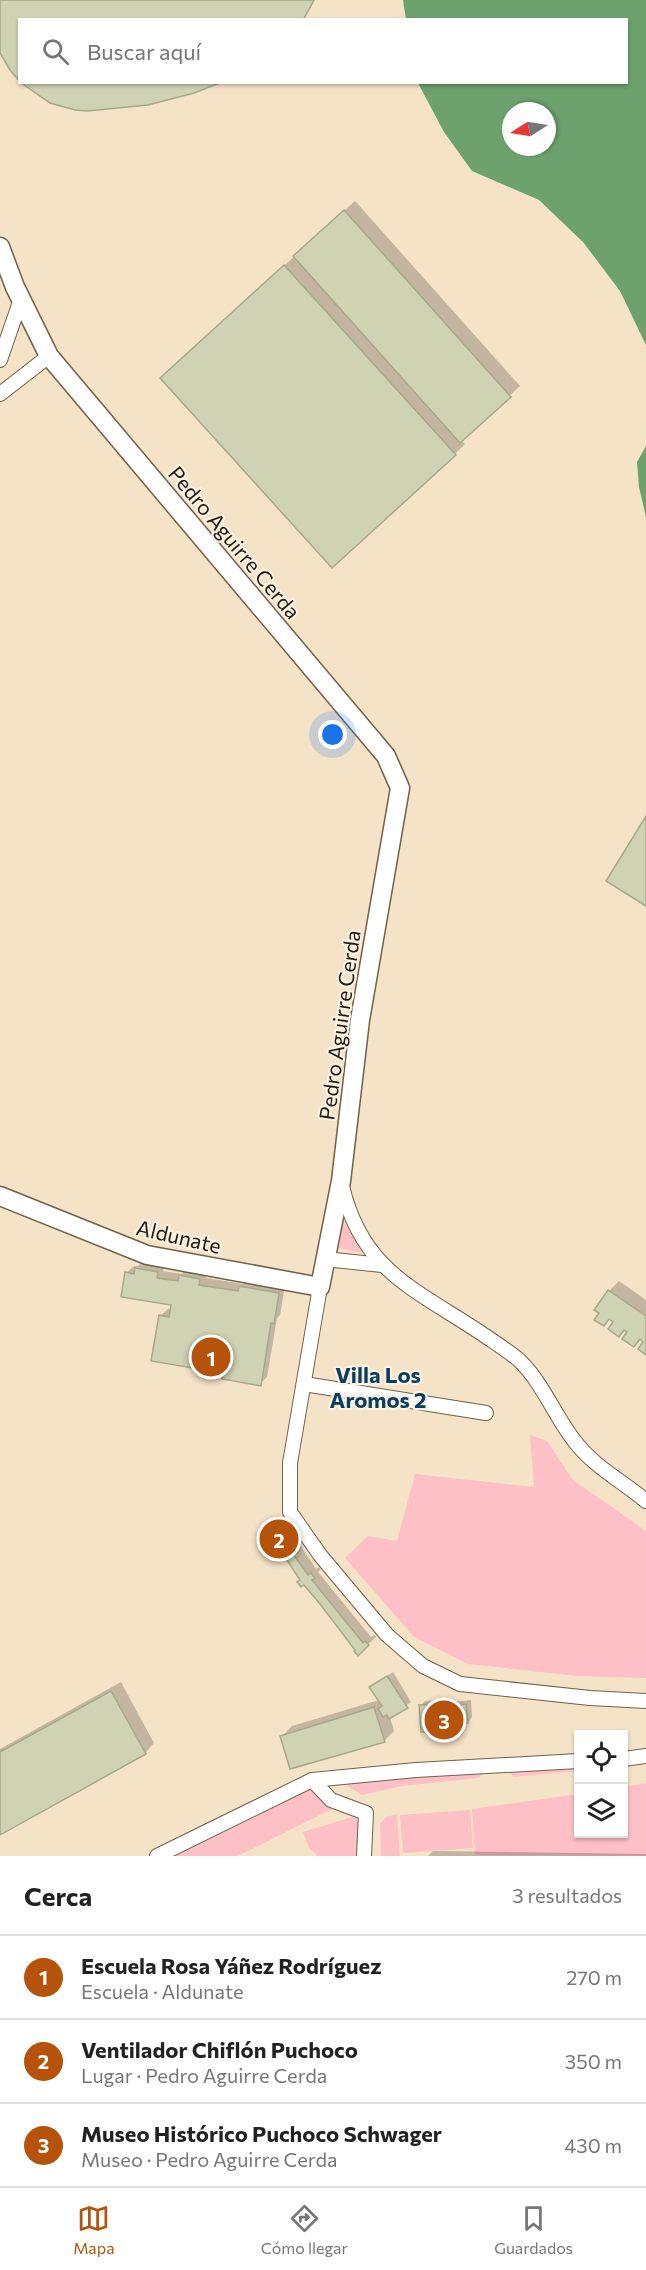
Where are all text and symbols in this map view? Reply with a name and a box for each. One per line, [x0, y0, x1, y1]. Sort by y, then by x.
search box [18, 18, 628, 84]
icon: search [39, 35, 72, 68]
text: Buscar aquí [87, 38, 201, 65]
north arrow [502, 102, 556, 156]
street label: Pedro Aguirre Cerda [164, 461, 306, 623]
your location [318, 720, 347, 749]
street label: Pedro Aguirre Cerda [313, 929, 365, 1121]
street label: Aldunate [134, 1214, 224, 1258]
pin: 1 [192, 1334, 230, 1380]
district label: Villa Los Aromos 2 [330, 1361, 426, 1413]
pin: 2 [260, 1516, 298, 1562]
pin: 3 [424, 1698, 464, 1742]
map controls [574, 1730, 628, 1838]
button: locate [574, 1730, 628, 1784]
button: layers [574, 1784, 628, 1838]
text: Cerca [24, 1880, 92, 1911]
text: 3 resultados [512, 1883, 622, 1907]
text: Escuela Rosa Yáñez Rodríguez [81, 1952, 382, 1979]
text: 1 [39, 1965, 48, 1989]
text: 270 m [566, 1965, 622, 1989]
text: Escuela · Aldunate [81, 1979, 244, 2003]
text: Ventilador Chiflón Puchoco [81, 2036, 358, 2063]
text: 2 [38, 2049, 49, 2073]
text: 350 m [565, 2049, 622, 2073]
text: Lugar · Pedro Aguirre Cerda [81, 2063, 327, 2087]
text: Museo Histórico Puchoco Schwager [81, 2120, 442, 2147]
text: 3 [38, 2133, 49, 2157]
text: 430 m [564, 2133, 622, 2157]
text: Museo · Pedro Aguirre Cerda [81, 2147, 337, 2171]
tab: Mapa [73, 2202, 115, 2257]
tab: Cómo llegar [261, 2202, 348, 2257]
tab: Guardados [494, 2202, 573, 2257]

